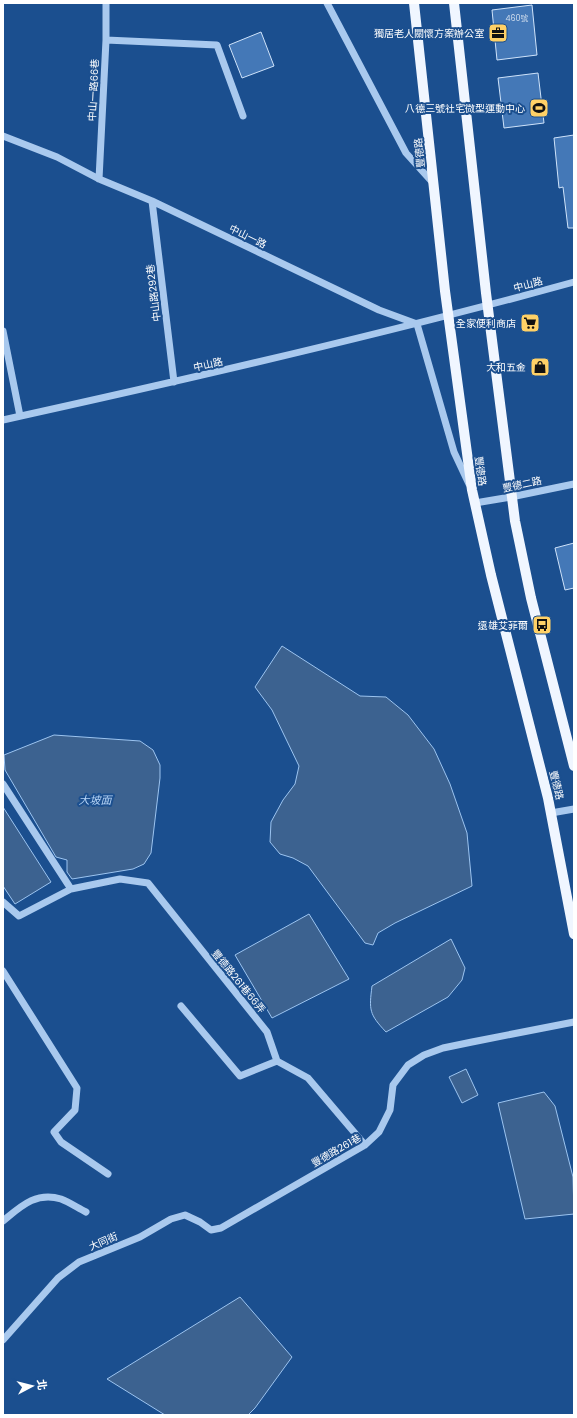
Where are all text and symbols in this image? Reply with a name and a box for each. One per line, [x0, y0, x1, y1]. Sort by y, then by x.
house number: 460號 [505, 13, 529, 24]
office icon: 獨居老人關懷方案辦公室 [487, 22, 509, 44]
place label: 獨居老人關懷方案辦公室 [374, 26, 484, 41]
street label: 中山一路66巷 [84, 58, 103, 122]
sports icon: 八德三號社宅微型運動中心 [528, 97, 550, 119]
place label: 八德三號社宅微型運動中心 [405, 101, 525, 116]
street label: 豐德路 [410, 137, 429, 169]
street label: 中山一路 [227, 221, 269, 252]
street label: 中山路292巷 [143, 263, 164, 323]
street label: 中山路 [512, 273, 545, 296]
supermarket icon: 全家便利商店 [519, 312, 541, 334]
place label: 全家便利商店 [456, 316, 516, 331]
street label: 中山路 [192, 354, 224, 375]
shop icon: 大和五金 [529, 356, 551, 378]
place label: 大和五金 [486, 360, 526, 375]
street label: 豐德路 [471, 455, 490, 487]
street label: 豐德二路 [501, 473, 543, 496]
bus stop icon: 遠雄艾菲爾 [531, 614, 553, 636]
place label: 遠雄艾菲爾 [478, 618, 528, 633]
street label: 豐德路 [546, 769, 567, 801]
water label: 大坡面 [79, 792, 113, 808]
street label: 豐德路261巷66弄 [208, 946, 269, 1016]
street label: 豐德路261巷 [309, 1130, 364, 1171]
street label: 大同街 [86, 1229, 120, 1254]
north arrow [12, 1366, 52, 1406]
text: 北 [33, 1378, 51, 1391]

